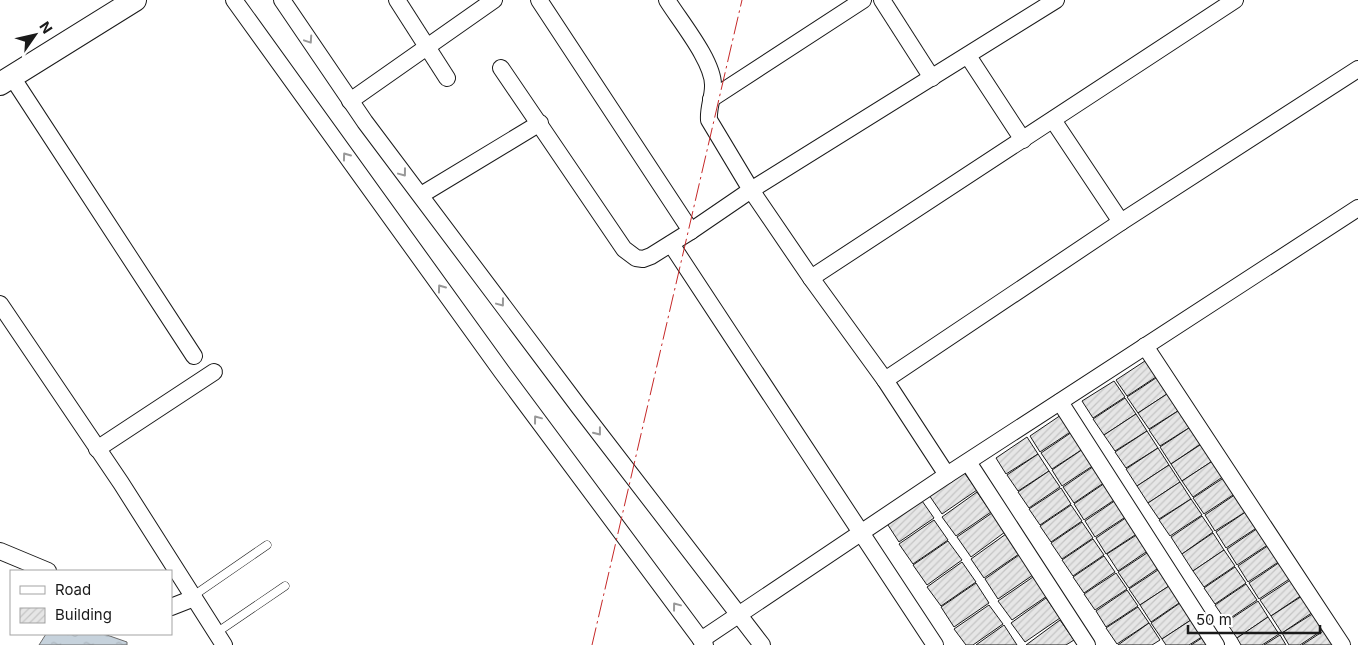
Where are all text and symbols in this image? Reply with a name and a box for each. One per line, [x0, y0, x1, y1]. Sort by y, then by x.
north arrow [10, 10, 60, 60]
text: N [36, 18, 56, 37]
one-way arrow [303, 35, 312, 44]
one-way arrow [343, 153, 352, 162]
one-way arrow [398, 167, 406, 176]
one-way arrow [439, 285, 447, 294]
one-way arrow [495, 297, 504, 307]
one-way arrow [535, 416, 543, 425]
one-way arrow [593, 426, 601, 435]
legend [10, 570, 172, 635]
text: Road [55, 580, 91, 599]
one-way arrow [673, 602, 682, 612]
scale bar [1188, 602, 1320, 634]
text: Building [55, 605, 112, 624]
text: 50 m [1196, 610, 1232, 629]

